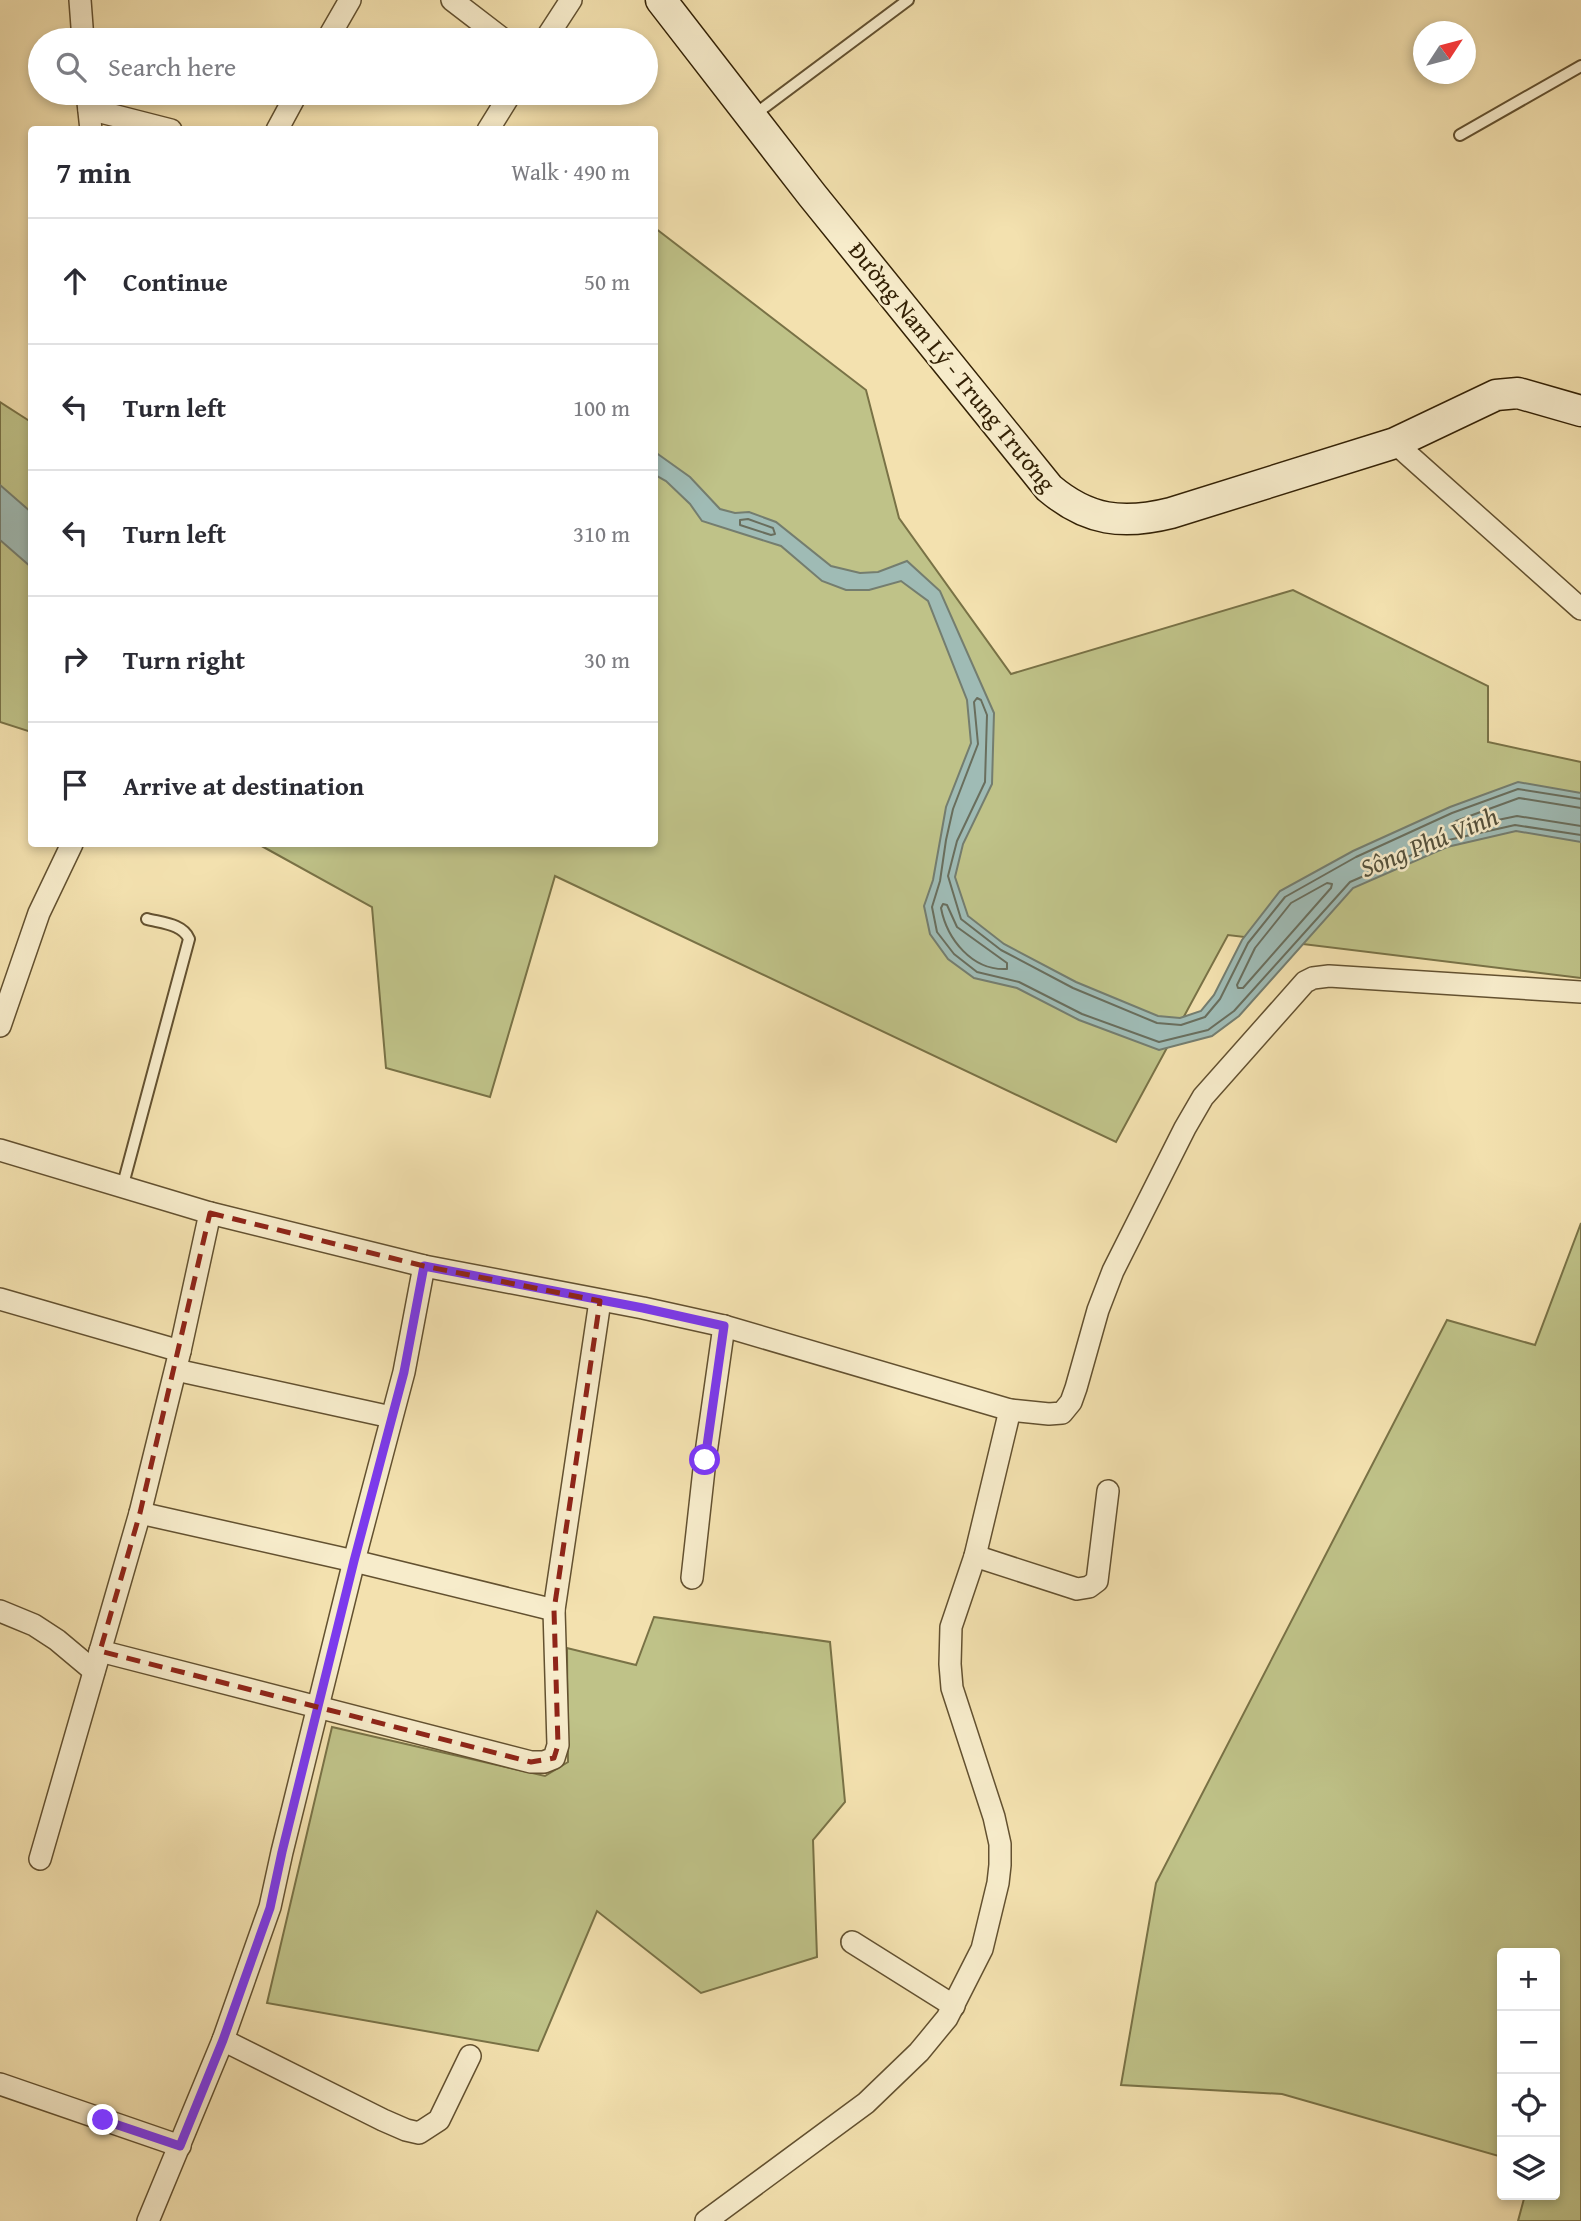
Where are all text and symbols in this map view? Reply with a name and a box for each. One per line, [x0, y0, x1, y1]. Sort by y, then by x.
north arrow [1413, 21, 1476, 84]
search box [28, 28, 658, 105]
text: Search here [108, 47, 236, 86]
icon: search [52, 48, 90, 86]
text: 7 min [56, 150, 131, 194]
text: Walk · 490 m [511, 155, 630, 188]
street label: Đường Nam Lý - Trung Trương [840, 234, 1064, 499]
icon: ahead [56, 262, 94, 300]
text: Continue [123, 262, 228, 301]
text: 50 m [584, 265, 630, 298]
icon: left [56, 388, 94, 426]
text: Turn left [123, 388, 226, 427]
text: 100 m [573, 391, 630, 424]
icon: left [56, 514, 94, 552]
text: Turn left [123, 514, 226, 553]
text: 310 m [573, 517, 630, 550]
icon: right [56, 640, 94, 678]
text: Turn right [123, 640, 245, 679]
text: 30 m [584, 643, 630, 676]
icon: arrive [56, 766, 94, 804]
text: Arrive at destination [123, 766, 364, 805]
water label: Sông Phú Vinh [1354, 796, 1504, 887]
route start [689, 1444, 720, 1475]
map controls [1497, 1948, 1560, 2200]
button: + [1497, 1948, 1560, 2011]
button: − [1497, 2011, 1560, 2074]
button: locate [1497, 2074, 1560, 2137]
route end [87, 2104, 118, 2135]
button: layers [1497, 2137, 1560, 2200]

